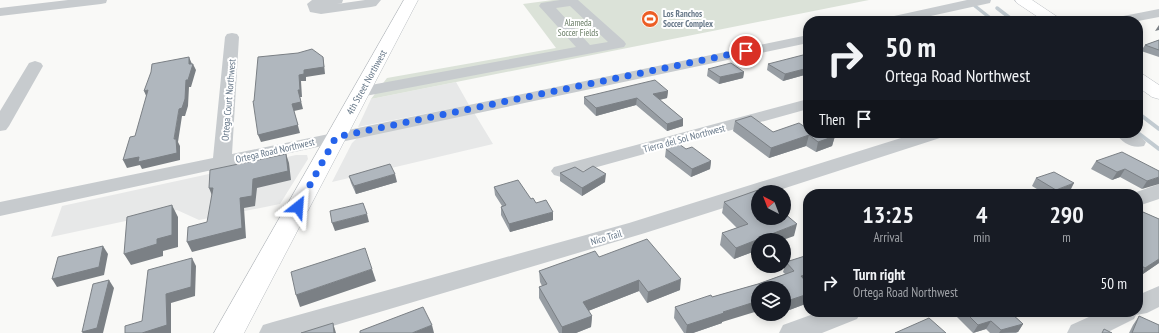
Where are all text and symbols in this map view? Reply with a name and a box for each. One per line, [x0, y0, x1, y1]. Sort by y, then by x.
place label: Los Ranchos Soccer Complex [663, 8, 713, 29]
sports icon: Los Ranchos Soccer Complex [640, 9, 660, 29]
park label: Alameda Soccer Fields [558, 17, 598, 38]
text: 50 m [885, 28, 936, 65]
icon: right [819, 32, 871, 84]
pin [729, 34, 763, 68]
icon: arrive [735, 40, 757, 62]
street label: 4th Street Northwest [343, 47, 390, 117]
street label: Ortega Court Northwest [218, 58, 239, 142]
text: Ortega Road Northwest [885, 64, 1030, 87]
icon: arrive [853, 108, 875, 130]
text: Then [819, 110, 845, 129]
street label: Tierra del Sol Northwest [642, 121, 727, 156]
street label: Ortega Road Northwest [234, 135, 316, 166]
north arrow [751, 185, 791, 225]
map controls [751, 185, 791, 321]
position arrow [277, 186, 319, 228]
text: 13:25 [862, 199, 914, 230]
text: 4 [976, 199, 987, 230]
text: 290 [1049, 199, 1084, 230]
street label: Nico Trail [589, 227, 624, 248]
text: Arrival [873, 229, 903, 246]
text: min [973, 229, 990, 246]
text: m [1062, 229, 1071, 246]
button: search [751, 233, 791, 273]
text: Turn right [853, 265, 905, 284]
icon: right [819, 272, 841, 294]
text: 50 m [1101, 274, 1127, 293]
button: layers [751, 281, 791, 321]
text: Ortega Road Northwest [853, 284, 958, 301]

